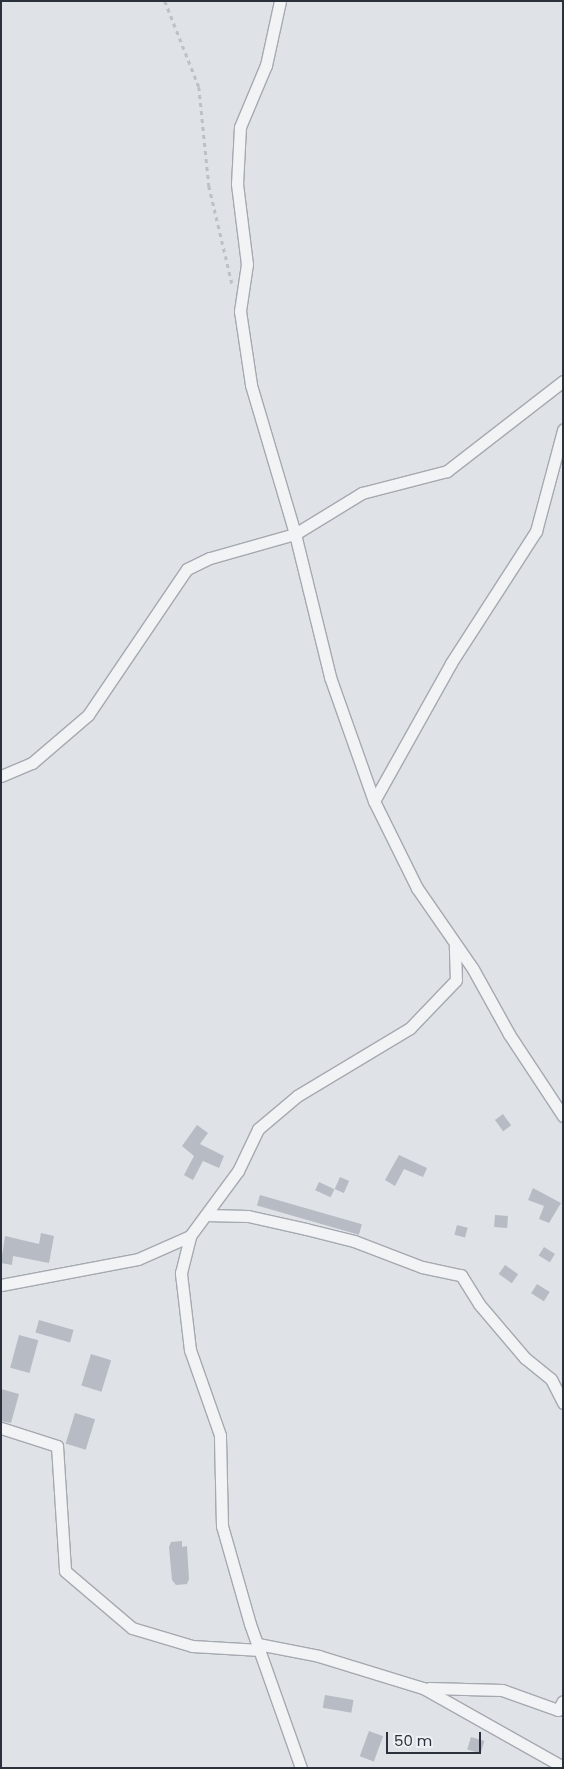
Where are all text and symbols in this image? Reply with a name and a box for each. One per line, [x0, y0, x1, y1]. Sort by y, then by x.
scale bar [389, 1722, 484, 1754]
text: 50 m [394, 1730, 432, 1751]

